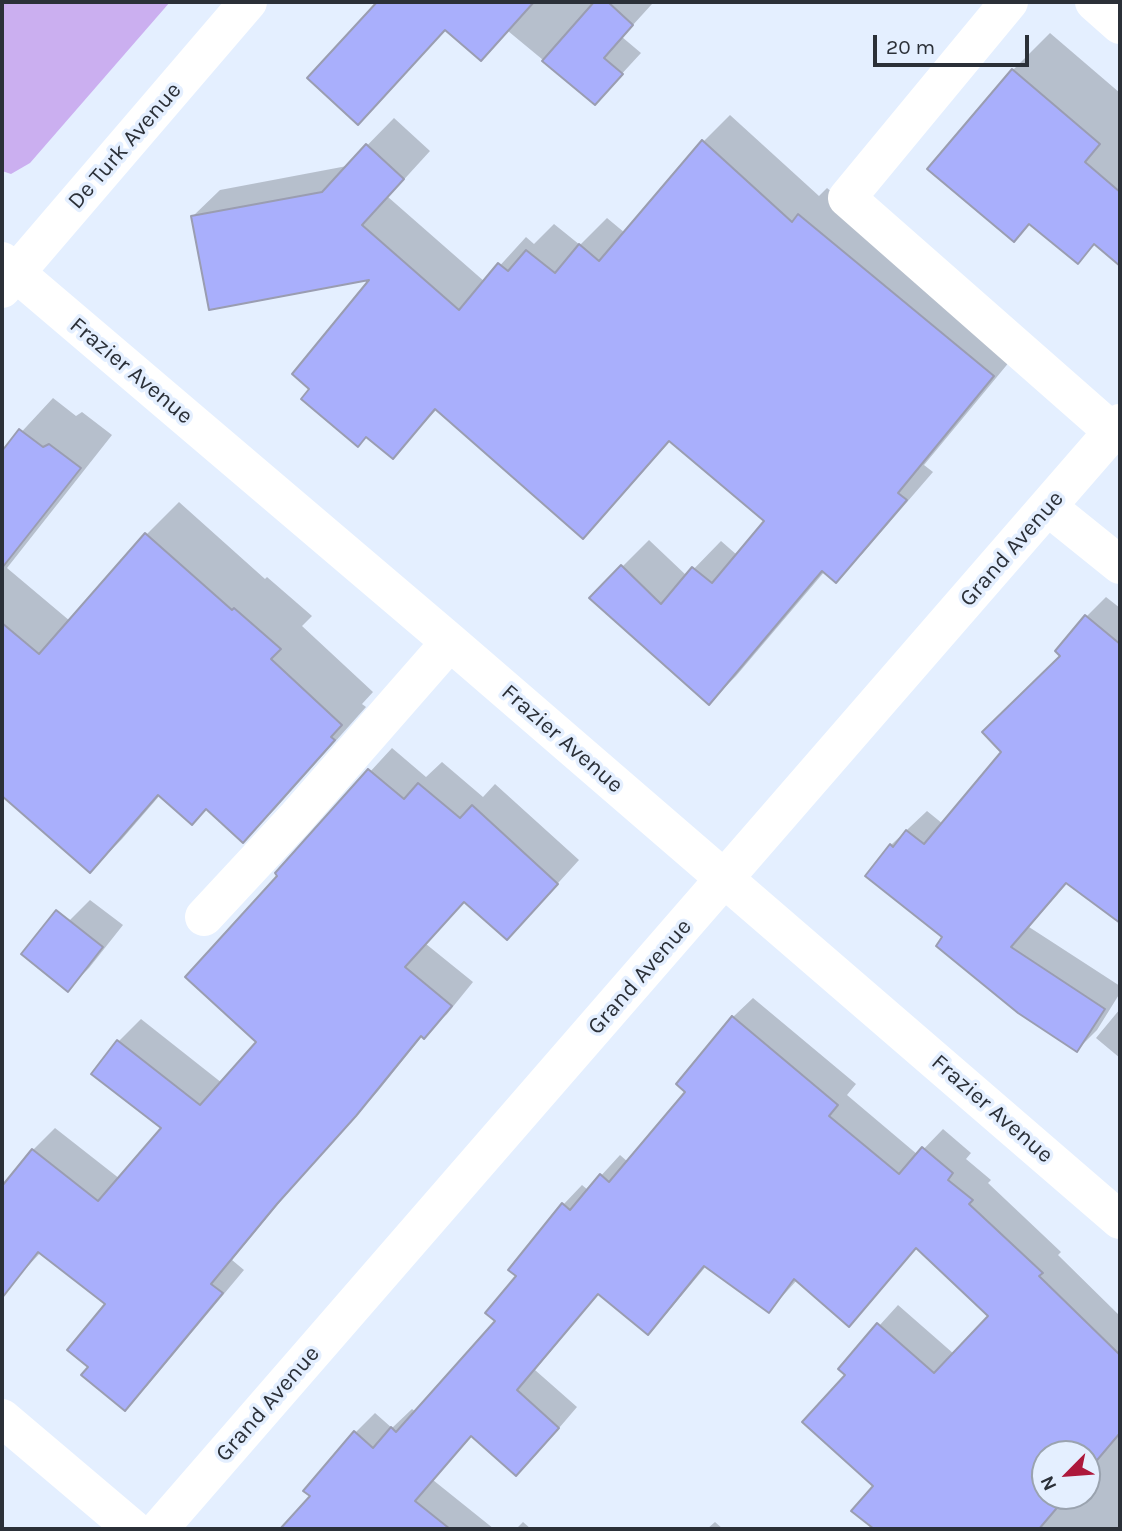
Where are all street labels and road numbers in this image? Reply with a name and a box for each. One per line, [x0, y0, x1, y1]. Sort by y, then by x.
street label: De Turk Avenue [63, 77, 187, 215]
street label: Frazier Avenue [64, 312, 198, 430]
street label: Grand Avenue [954, 485, 1070, 613]
street label: Frazier Avenue [496, 679, 628, 799]
street label: Grand Avenue [582, 913, 698, 1041]
street label: Frazier Avenue [926, 1049, 1058, 1169]
street label: Grand Avenue [210, 1340, 326, 1468]

